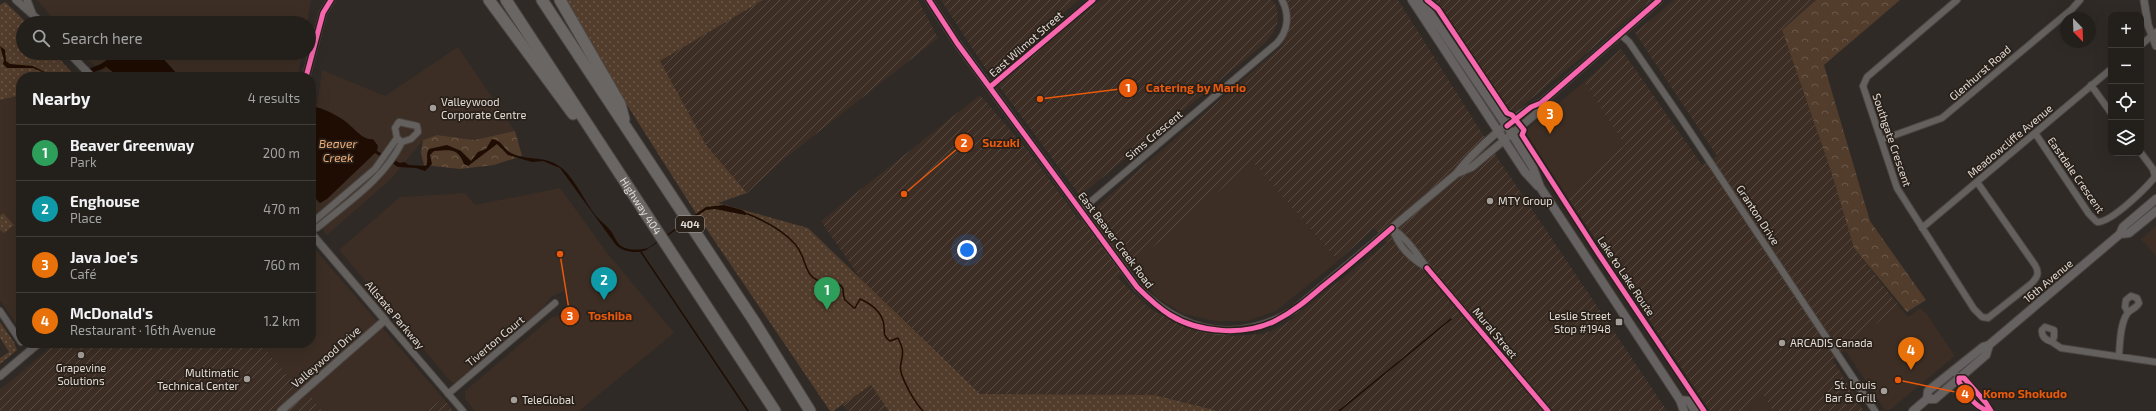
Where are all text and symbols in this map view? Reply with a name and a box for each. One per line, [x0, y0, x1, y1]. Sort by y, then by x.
street label: East Wilmot Street [986, 8, 1065, 79]
north arrow [2060, 12, 2096, 48]
map controls [2108, 12, 2144, 156]
button: + [2108, 12, 2144, 48]
search box [16, 16, 316, 60]
icon: search [30, 27, 52, 49]
text: Search here [62, 29, 143, 47]
street label: Glenhurst Road [1946, 42, 2013, 103]
button: − [2108, 48, 2144, 84]
callout: Catering by Mario [1118, 76, 1254, 100]
text: 1 [1125, 80, 1131, 94]
text: Catering by Mario [1146, 80, 1246, 95]
button: locate [2108, 84, 2144, 120]
text: Nearby [32, 88, 90, 108]
text: 4 results [248, 90, 300, 106]
street label: Southgate Crescent [1870, 92, 1915, 188]
place label: Valleywood Corporate Centre [441, 95, 527, 121]
pin: 3 [1537, 101, 1563, 134]
street label: Meadowcliffe Avenue [1964, 101, 2055, 180]
marker: Valleywood Corporate Centre [428, 103, 438, 113]
street label: Sims Crescent [1123, 107, 1185, 162]
button: layers [2108, 120, 2144, 156]
callout: Suzuki [954, 131, 1028, 155]
street label: Eastdale Crescent [2045, 134, 2107, 215]
text: 2 [961, 135, 968, 149]
text: Suzuki [982, 135, 1020, 149]
text: Beaver Greenway [70, 136, 194, 154]
water label: Beaver Creek [319, 136, 357, 164]
text: 1 [42, 145, 48, 161]
text: 200 m [263, 145, 300, 161]
text: Park [70, 154, 97, 170]
street label: Highway 404 [618, 174, 665, 237]
street label: Granton Drive [1734, 182, 1783, 247]
street label: East Beaver Creek Road [1076, 189, 1157, 290]
text: Enghouse [70, 192, 140, 210]
place label: MTY Group [1498, 194, 1553, 207]
marker: MTY Group [1485, 196, 1495, 206]
text: 2 [41, 201, 49, 217]
text: 470 m [263, 201, 300, 217]
text: Place [70, 210, 102, 226]
road number: 404 [676, 216, 704, 232]
street label: Lake to Lake Route [1595, 234, 1658, 318]
your location [957, 240, 977, 260]
text: Java Joe's [70, 248, 138, 266]
street label: 16th Avenue [2020, 256, 2075, 305]
text: 3 [41, 257, 49, 273]
text: 760 m [264, 257, 300, 273]
text: Café [70, 266, 96, 282]
pin: 2 [591, 267, 617, 300]
pin: 1 [814, 277, 840, 310]
street label: Allstate Parkway [363, 278, 428, 352]
text: McDonald's [70, 304, 153, 322]
callout: Toshiba [560, 304, 640, 328]
street label: Mural Street [1470, 305, 1520, 361]
text: 3 [567, 308, 574, 322]
text: Toshiba [588, 308, 632, 322]
place label: Leslie Street Stop #1948 [1549, 309, 1611, 335]
text: 4 [41, 313, 49, 329]
text: 1.2 km [264, 313, 300, 329]
street label: Tiverton Court [463, 313, 526, 369]
marker: Leslie Street Stop #1948 [1614, 317, 1624, 327]
text: Restaurant · 16th Avenue [70, 322, 216, 338]
street label: Valleywood Drive [289, 323, 363, 390]
place label: ARCADIS Canada [1790, 336, 1873, 349]
pin: 4 [1898, 337, 1924, 370]
marker: ARCADIS Canada [1777, 338, 1787, 348]
marker: Grapevine Solutions [76, 350, 86, 360]
place label: Grapevine Solutions [56, 361, 106, 387]
place label: Multimatic Technical Center [157, 366, 240, 392]
marker: Multimatic Technical Center [242, 374, 252, 384]
place label: St. Louis Bar & Grill [1825, 378, 1877, 404]
callout: Komo Shokudo [1955, 382, 2075, 406]
marker: St. Louis Bar & Grill [1879, 386, 1889, 396]
text: 4 [1961, 386, 1969, 400]
text: Komo Shokudo [1983, 386, 2067, 400]
place label: TeleGlobal [522, 393, 575, 406]
marker: TeleGlobal [509, 395, 519, 405]

